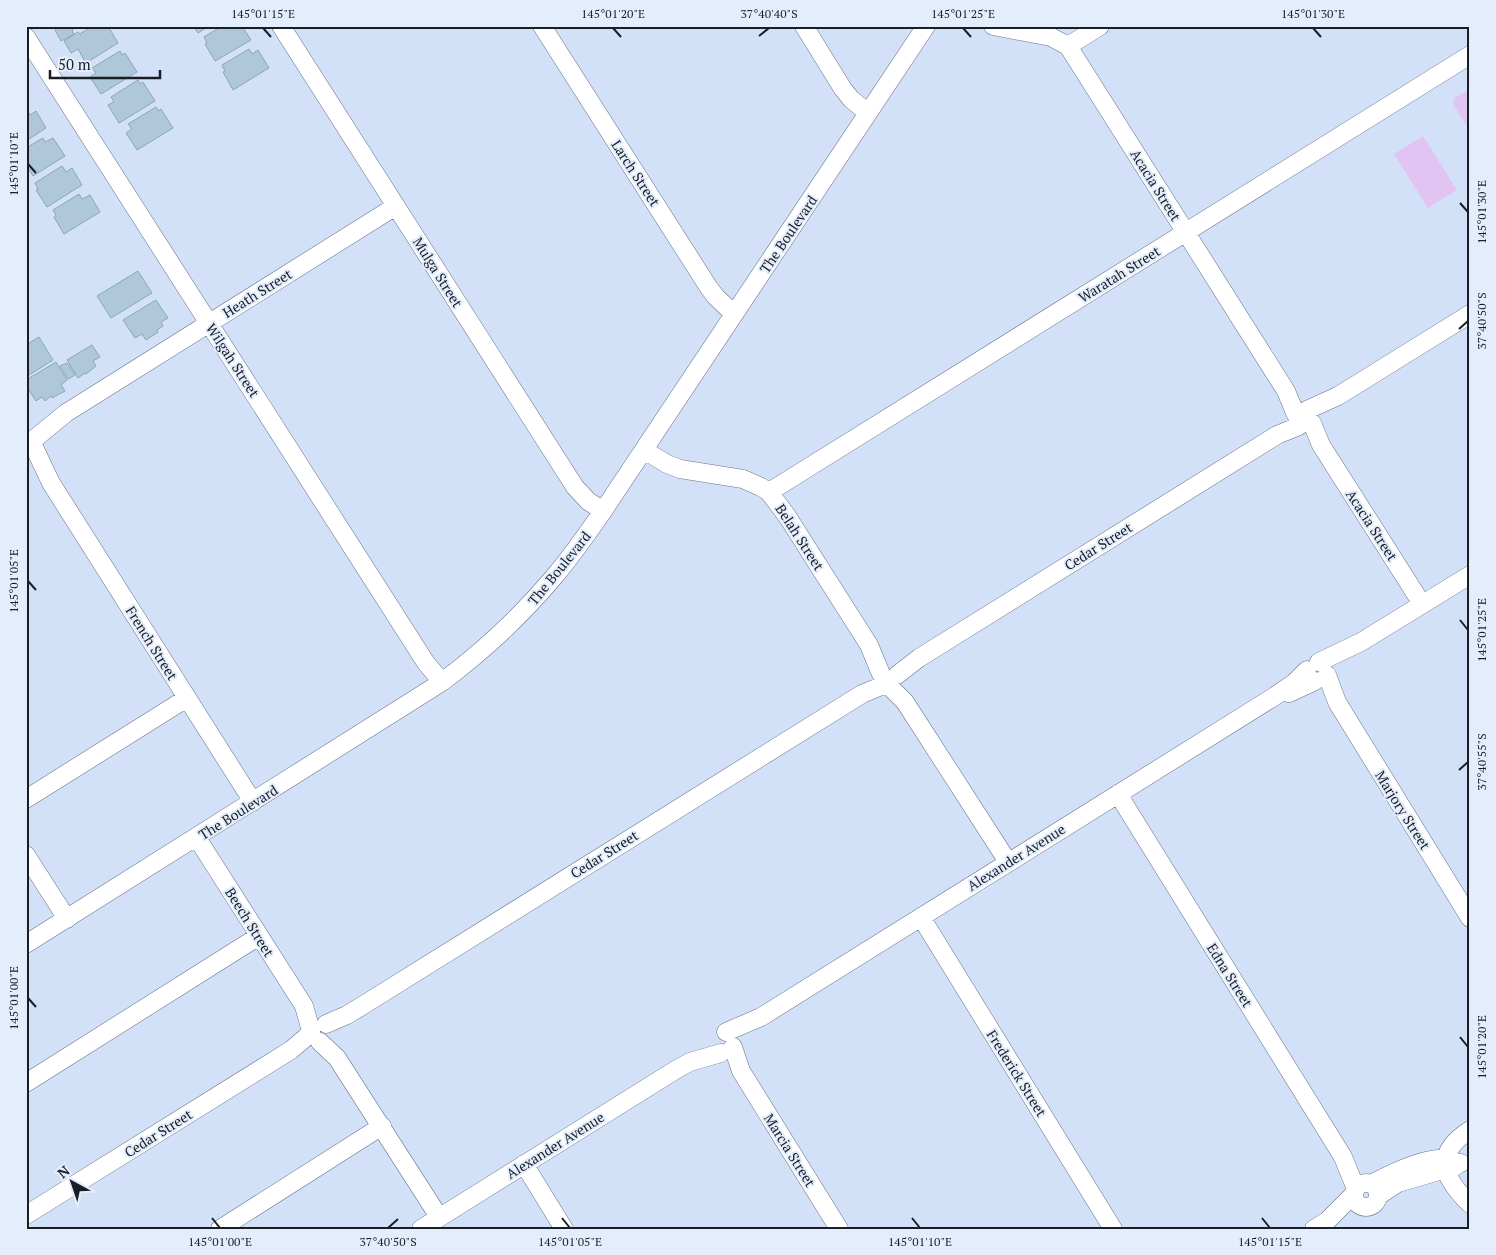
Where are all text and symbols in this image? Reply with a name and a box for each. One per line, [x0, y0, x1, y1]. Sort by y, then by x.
text: 145°01'15"E [231, 6, 295, 21]
text: 145°01'20"E [581, 6, 645, 21]
text: 37°40'40"S [740, 6, 798, 21]
text: 145°01'25"E [931, 6, 995, 21]
text: 145°01'30"E [1281, 6, 1345, 21]
scale bar [50, 48, 160, 80]
text: 50 m [58, 54, 91, 74]
text: 145°01'10"E [6, 132, 21, 196]
street label: Larch Street [607, 136, 665, 211]
street label: Acacia Street [1126, 146, 1186, 225]
text: 145°01'30"E [1474, 180, 1489, 244]
street label: The Boulevard [755, 191, 821, 277]
street label: Mulga Street [409, 233, 468, 311]
street label: Waratah Street [1075, 241, 1164, 307]
street label: Heath Street [219, 264, 296, 322]
text: 37°40'50"S [1474, 292, 1489, 350]
street label: Wilgah Street [202, 319, 265, 401]
street label: Acacia Street [1342, 486, 1403, 565]
street label: Belah Street [771, 500, 829, 575]
street label: Cedar Street [1060, 517, 1136, 574]
street label: The Boulevard [523, 527, 595, 609]
text: 145°01'05"E [6, 549, 21, 613]
text: 145°01'25"E [1474, 598, 1489, 662]
street label: French Street [122, 602, 183, 684]
text: 37°40'55"S [1474, 733, 1489, 791]
street label: Marjory Street [1371, 767, 1435, 854]
street label: The Boulevard [195, 780, 281, 844]
street label: Alexander Avenue [963, 819, 1069, 895]
street label: Cedar Street [566, 825, 642, 882]
street label: Beech Street [221, 884, 279, 961]
street label: Edna Street [1203, 939, 1258, 1011]
text: 145°01'00"E [6, 966, 21, 1030]
text: 145°01'20"E [1474, 1015, 1489, 1079]
street label: Frederick Street [983, 1026, 1052, 1121]
street label: Cedar Street [120, 1104, 196, 1161]
street label: Alexander Avenue [502, 1107, 608, 1183]
street label: Marcia Street [760, 1110, 821, 1191]
north arrow [48, 1158, 98, 1208]
text: N [53, 1161, 74, 1182]
text: 145°01'00"E [188, 1234, 252, 1249]
text: 37°40'50"S [359, 1234, 417, 1249]
text: 145°01'05"E [538, 1234, 602, 1249]
text: 145°01'10"E [888, 1234, 952, 1249]
text: 145°01'15"E [1238, 1234, 1302, 1249]

